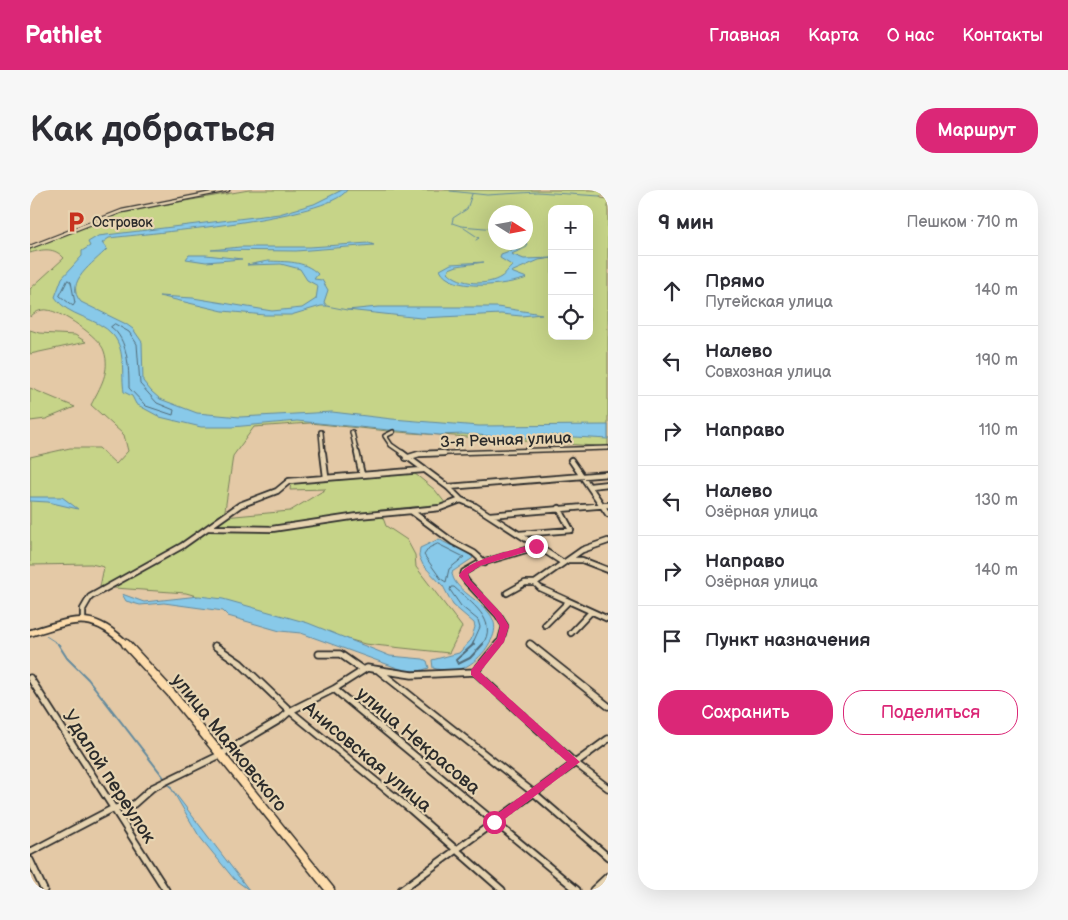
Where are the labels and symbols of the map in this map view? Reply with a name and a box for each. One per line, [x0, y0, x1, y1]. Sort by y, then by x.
north arrow [488, 205, 533, 250]
parking icon: Островок [63, 209, 89, 235]
place label: Островок [92, 214, 153, 231]
street label: 3-я Речная улица [440, 429, 573, 452]
route end [525, 535, 548, 558]
street label: улица Маяковского [166, 669, 292, 817]
street label: улица Некрасова [351, 683, 485, 800]
street label: Анисовская улица [297, 696, 436, 818]
street label: Удалой переулок [57, 706, 160, 848]
route start [483, 811, 506, 834]

